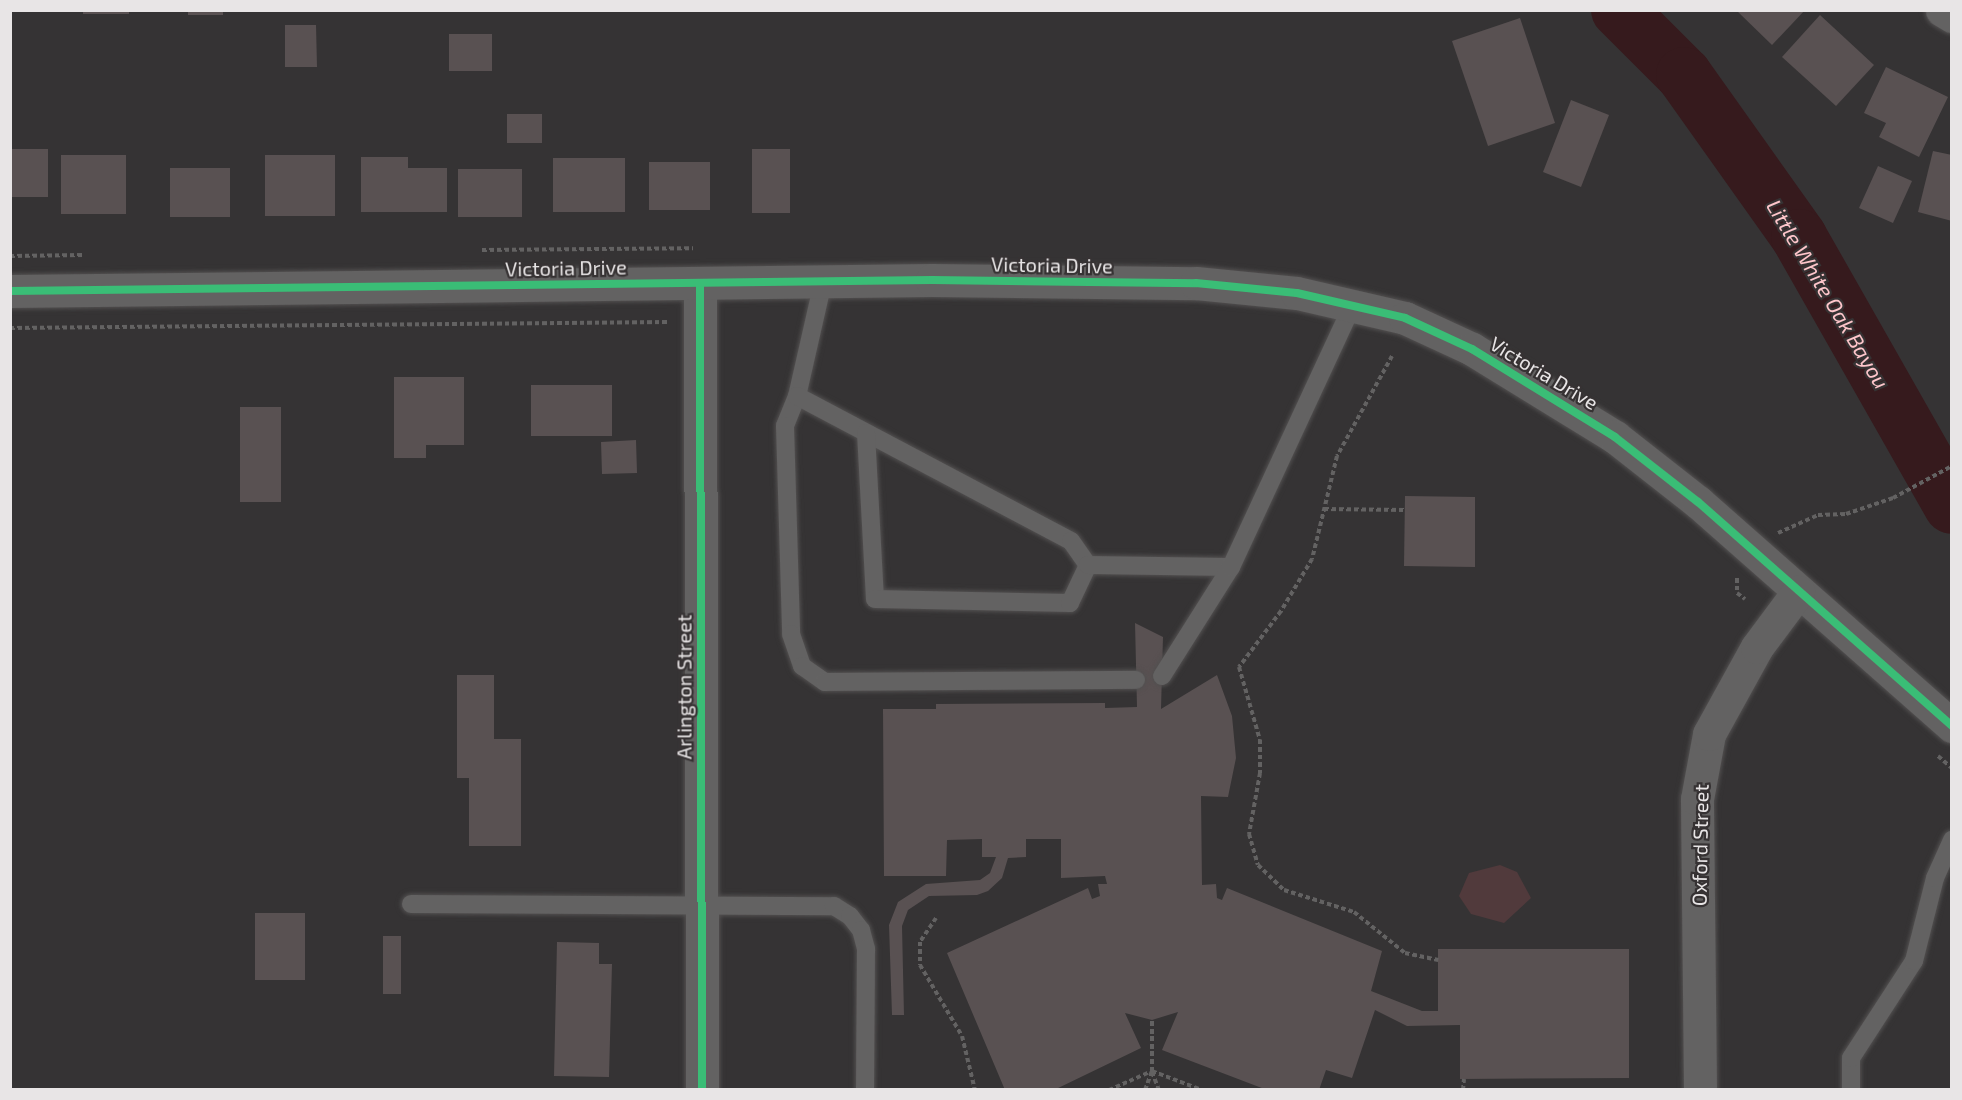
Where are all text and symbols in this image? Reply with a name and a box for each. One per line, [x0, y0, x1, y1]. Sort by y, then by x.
water label: Little White Oak Bayou [1761, 195, 1895, 393]
street label: Victoria Drive [991, 252, 1113, 278]
street label: Victoria Drive [505, 255, 627, 281]
street label: Victoria Drive [1486, 331, 1602, 415]
street label: Arlington Street [672, 615, 696, 759]
street label: Oxford Street [1687, 784, 1713, 906]

